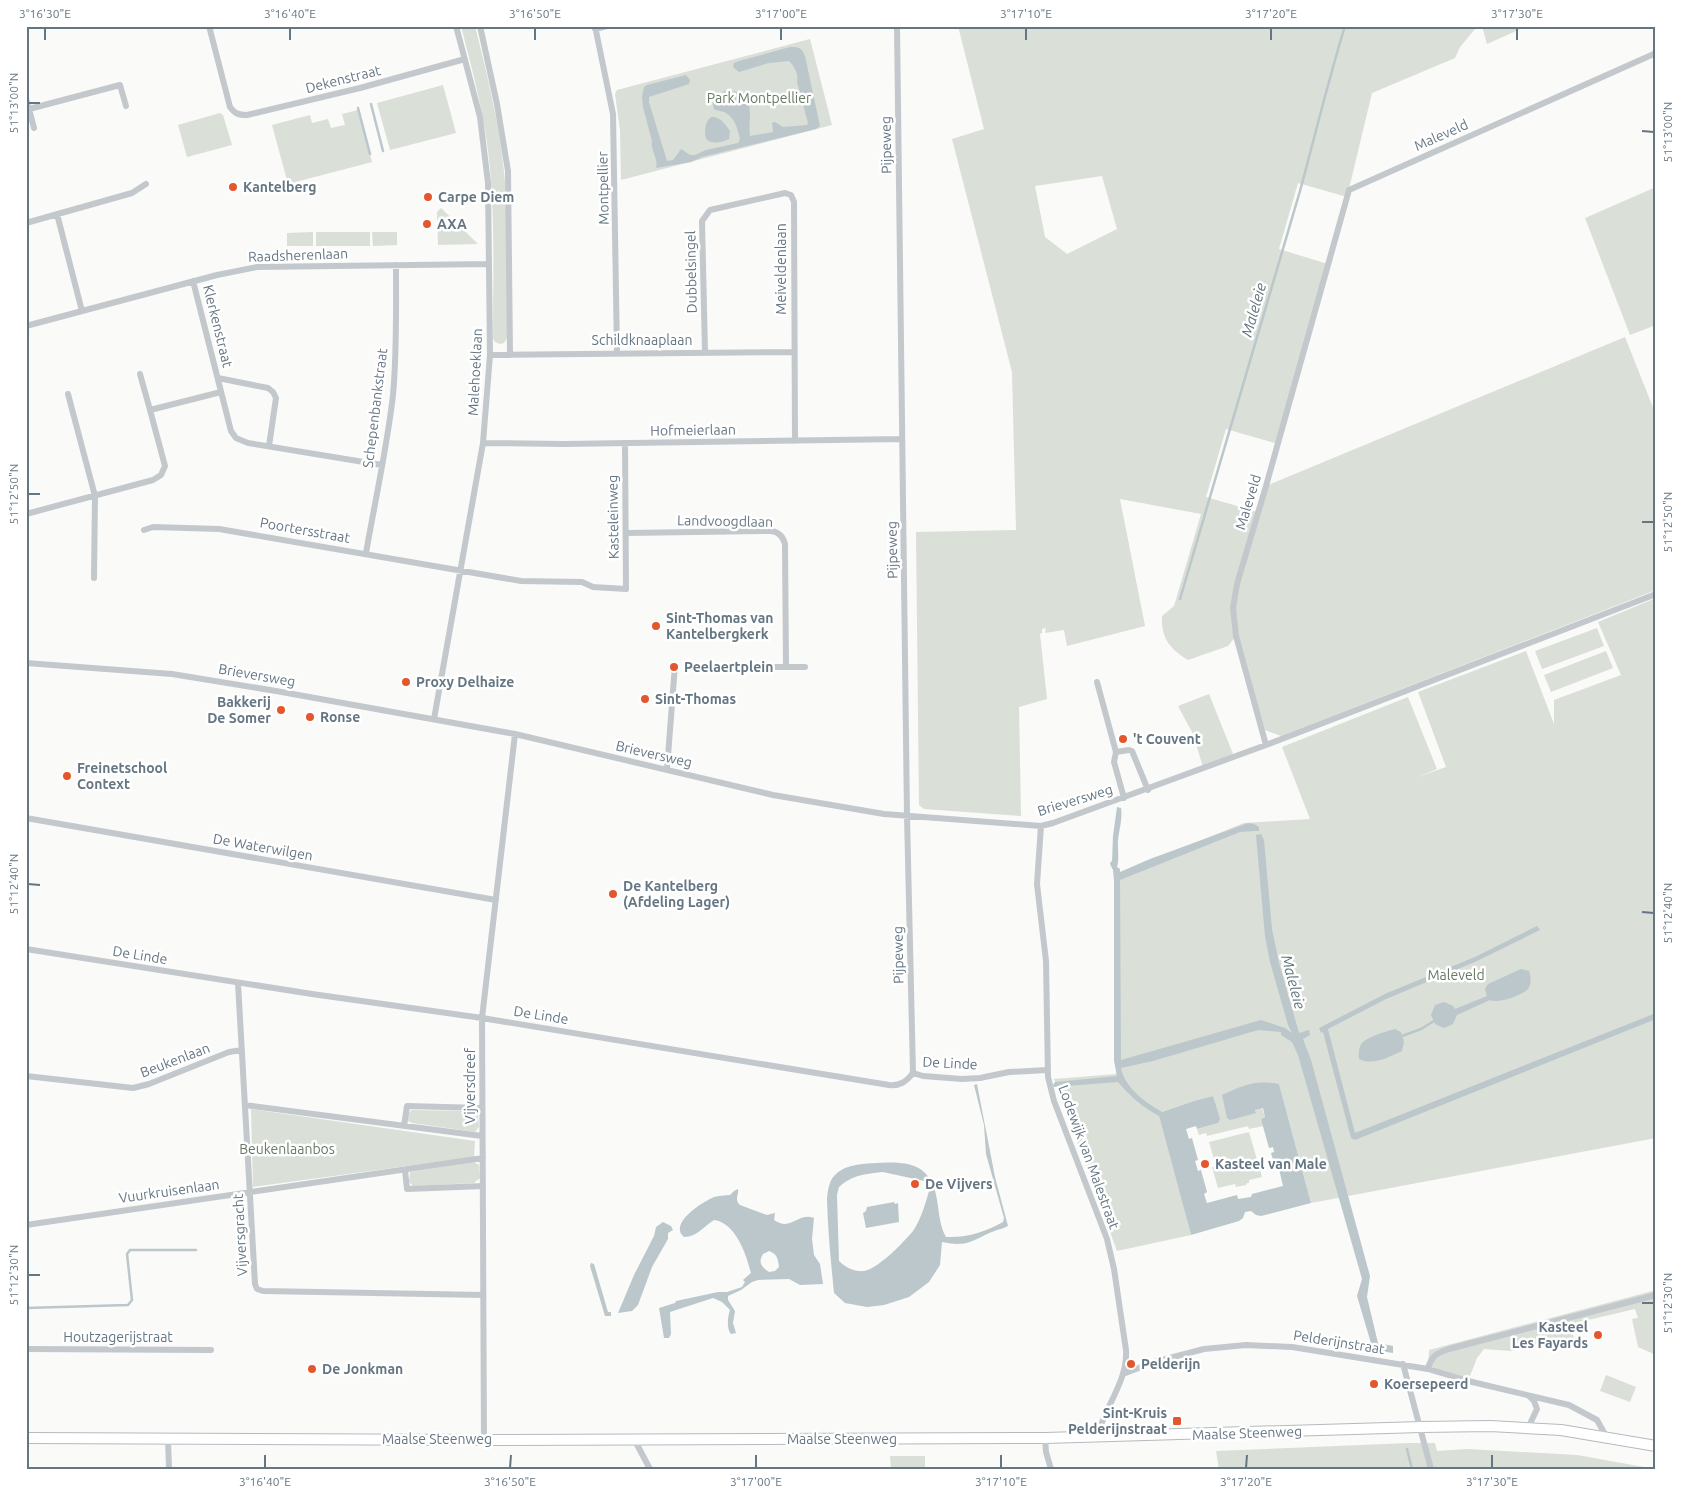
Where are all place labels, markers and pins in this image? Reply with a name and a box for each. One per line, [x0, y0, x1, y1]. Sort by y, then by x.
place label: Kantelberg [243, 179, 316, 195]
marker: Kantelberg [227, 181, 239, 193]
place label: Carpe Diem [438, 189, 514, 205]
marker: Carpe Diem [422, 191, 434, 203]
place label: AXA [437, 216, 467, 232]
marker: AXA [421, 218, 433, 230]
place label: Sint-Thomas van Kantelbergkerk [666, 610, 774, 642]
marker: Sint-Thomas van Kantelbergkerk [650, 620, 662, 632]
place label: Peelaertplein [684, 659, 773, 675]
marker: Peelaertplein [668, 661, 680, 673]
place label: Proxy Delhaize [416, 674, 514, 690]
marker: Proxy Delhaize [400, 676, 412, 688]
place label: Sint-Thomas [655, 691, 736, 707]
marker: Sint-Thomas [639, 693, 651, 705]
place label: Bakkerij De Somer [207, 694, 271, 726]
marker: Bakkerij De Somer [275, 704, 287, 716]
place label: Ronse [320, 709, 360, 725]
marker: Ronse [304, 711, 316, 723]
place label: 't Couvent [1133, 731, 1201, 747]
marker: 't Couvent [1117, 733, 1129, 745]
place label: Freinetschool Context [77, 760, 167, 792]
marker: Freinetschool Context [61, 770, 73, 782]
place label: De Kantelberg (Afdeling Lager) [623, 878, 730, 910]
marker: De Kantelberg (Afdeling Lager) [607, 888, 619, 900]
place label: Kasteel van Male [1215, 1156, 1327, 1172]
marker: Kasteel van Male [1199, 1158, 1211, 1170]
place label: De Vijvers [925, 1176, 993, 1192]
marker: De Vijvers [909, 1178, 921, 1190]
place label: Kasteel Les Fayards [1512, 1319, 1588, 1351]
marker: Kasteel Les Fayards [1592, 1329, 1604, 1341]
place label: Pelderijn [1141, 1356, 1200, 1372]
marker: Pelderijn [1125, 1358, 1137, 1370]
place label: De Jonkman [322, 1361, 403, 1377]
marker: De Jonkman [306, 1363, 318, 1375]
place label: Koersepeerd [1384, 1376, 1468, 1392]
marker: Koersepeerd [1368, 1378, 1380, 1390]
place label: Sint-Kruis Pelderijnstraat [1068, 1405, 1167, 1437]
marker: Sint-Kruis Pelderijnstraat [1171, 1415, 1183, 1427]

